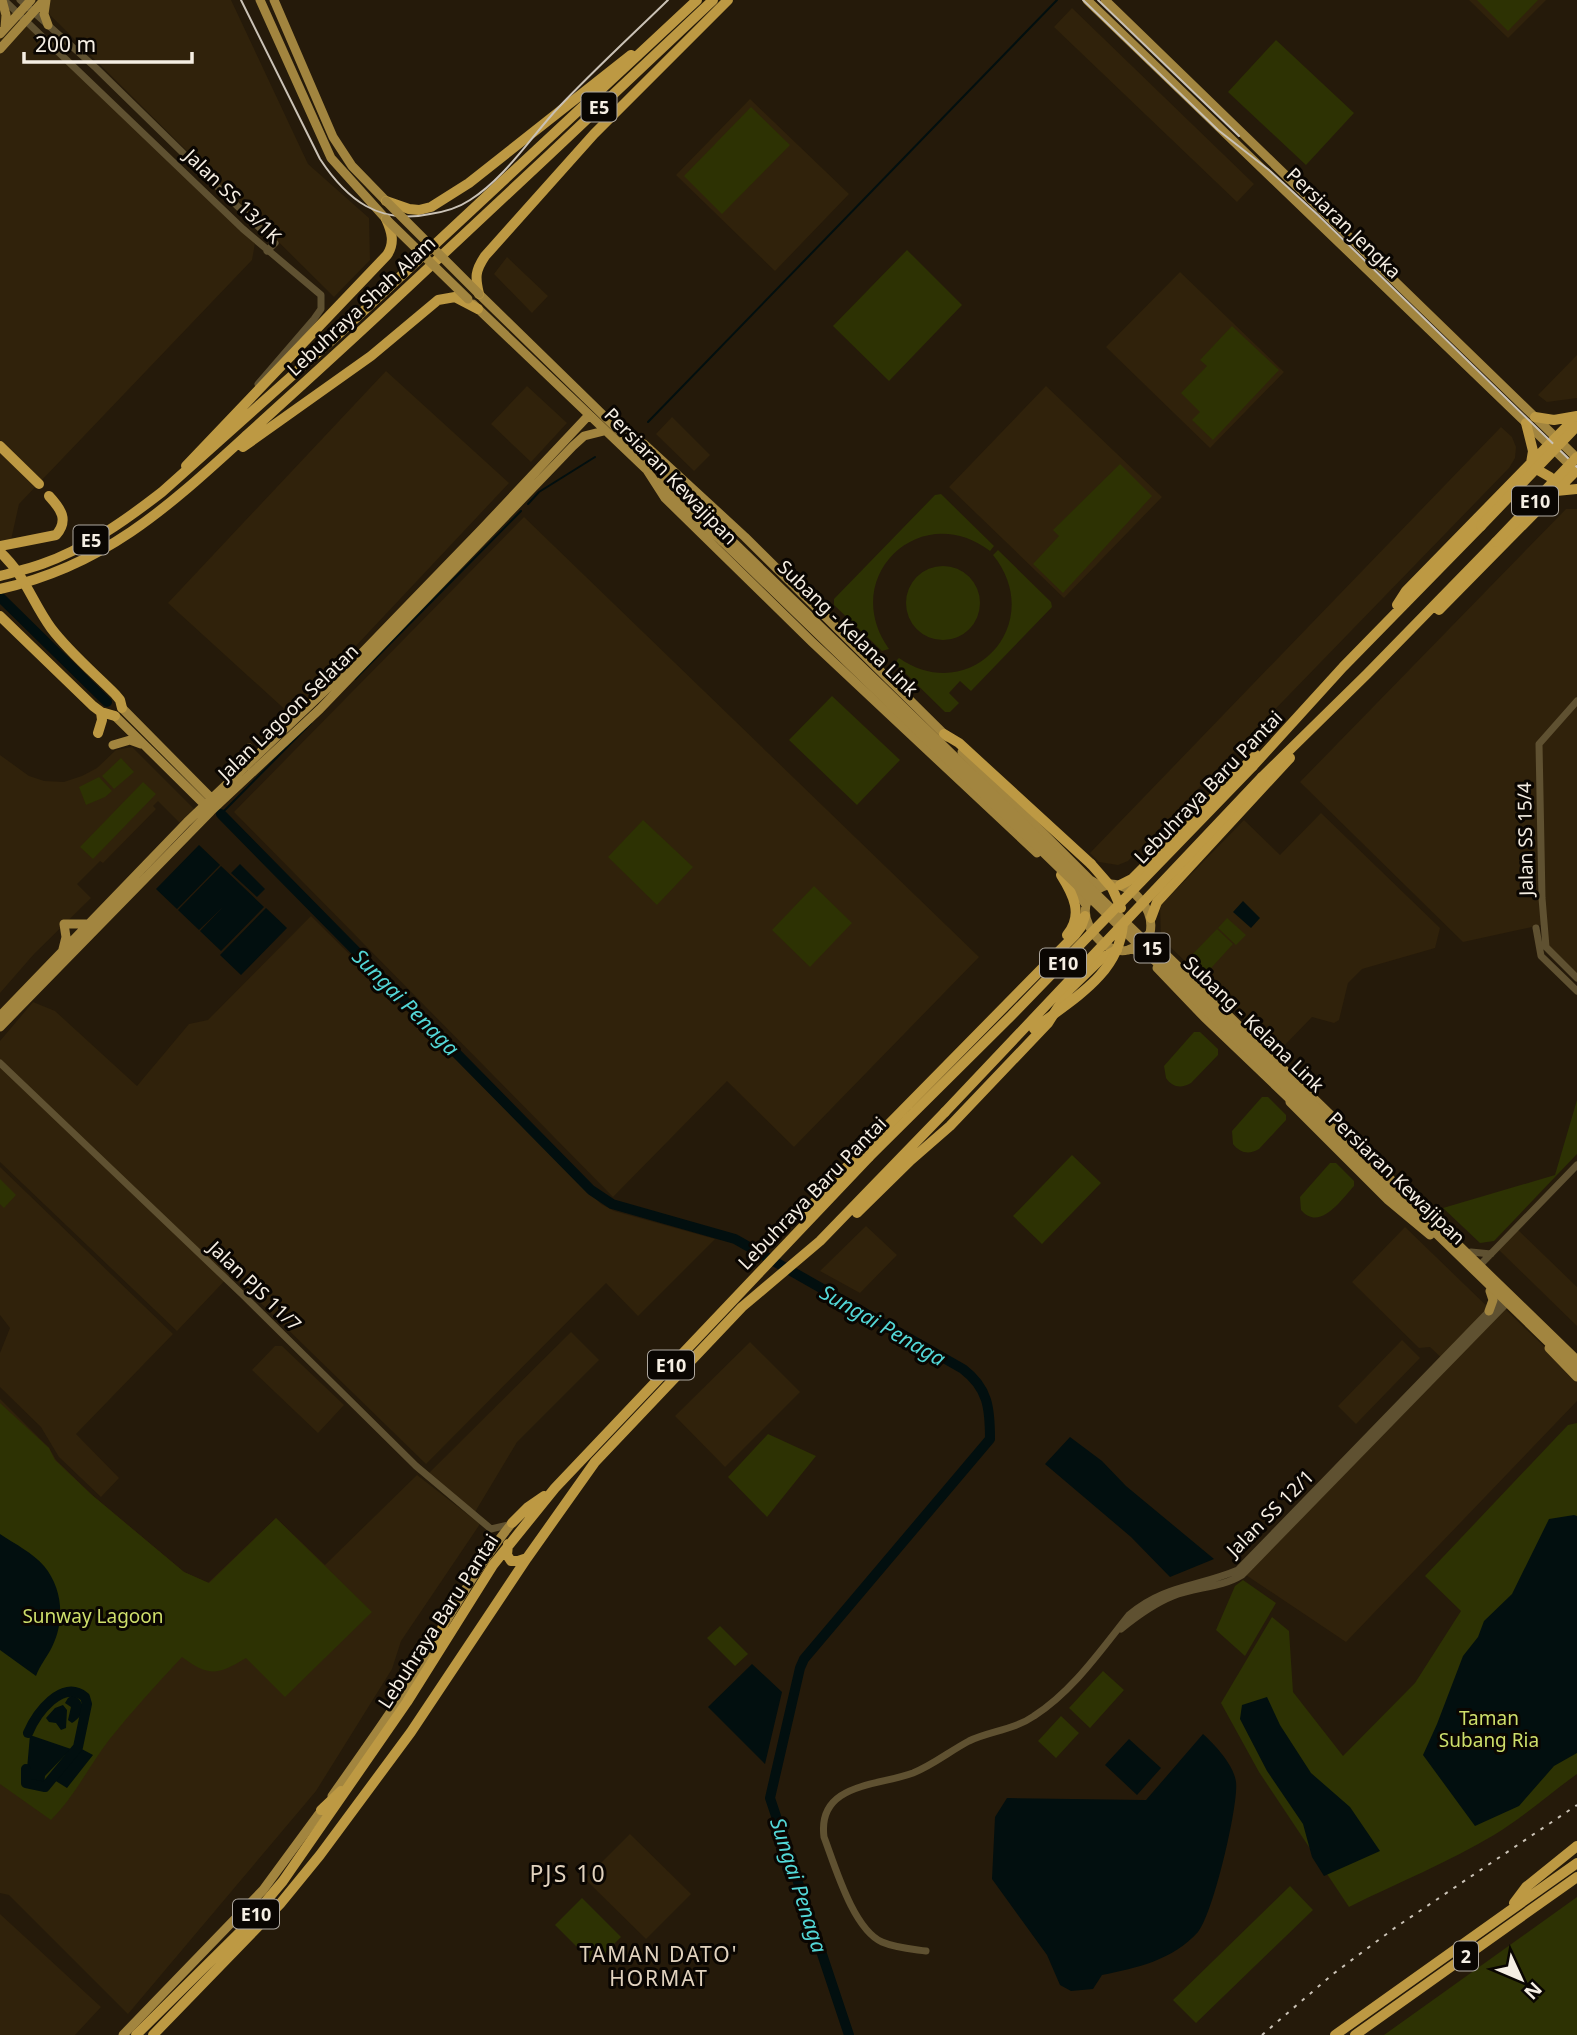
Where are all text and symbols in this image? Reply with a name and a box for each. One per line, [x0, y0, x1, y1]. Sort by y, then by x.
scale bar [24, 21, 192, 65]
text: 200 m [35, 30, 96, 58]
road number: E5 [582, 92, 616, 122]
street label: Jalan SS 13/1K [177, 142, 287, 249]
street label: Persiaran Jengka [1281, 162, 1407, 284]
street label: Lebuhraya Shah Alam [281, 230, 441, 382]
street label: Persiaran Kewajipan [599, 402, 743, 550]
road number: E10 [1512, 486, 1558, 516]
road number: E5 [74, 526, 108, 554]
street label: Subang - Kelana Link [772, 554, 924, 702]
street label: Jalan Lagoon Selatan [211, 638, 364, 787]
street label: Lebuhraya Baru Pantai [1128, 705, 1288, 869]
street label: Jalan SS 15/4 [1511, 782, 1539, 898]
road number: 15 [1134, 933, 1170, 962]
water label: Sungai Penaga [346, 942, 466, 1062]
road number: E10 [1040, 948, 1086, 978]
street label: Subang - Kelana Link [1178, 950, 1330, 1098]
street label: Persiaran Kewajipan [1323, 1106, 1471, 1250]
street label: Lebuhraya Baru Pantai [732, 1111, 892, 1275]
street label: Jalan PJS 11/7 [201, 1234, 307, 1337]
water label: Sungai Penaga [815, 1278, 951, 1372]
road number: E10 [648, 1350, 694, 1380]
street label: Jalan SS 12/1 [1219, 1464, 1319, 1564]
street label: Lebuhraya Baru Pantai [372, 1529, 504, 1713]
park label: Sunway Lagoon [22, 1603, 164, 1629]
park label: Taman Subang Ria [1439, 1705, 1539, 1753]
water label: Sungai Penaga [764, 1814, 834, 1956]
district label: PJS 10 [529, 1857, 607, 1889]
road number: E10 [233, 1900, 279, 1928]
district label: TAMAN DATO' HORMAT [580, 1940, 738, 1992]
road number: 2 [1454, 1942, 1478, 1970]
north arrow [1486, 1944, 1556, 2014]
text: N [1519, 1976, 1548, 2005]

